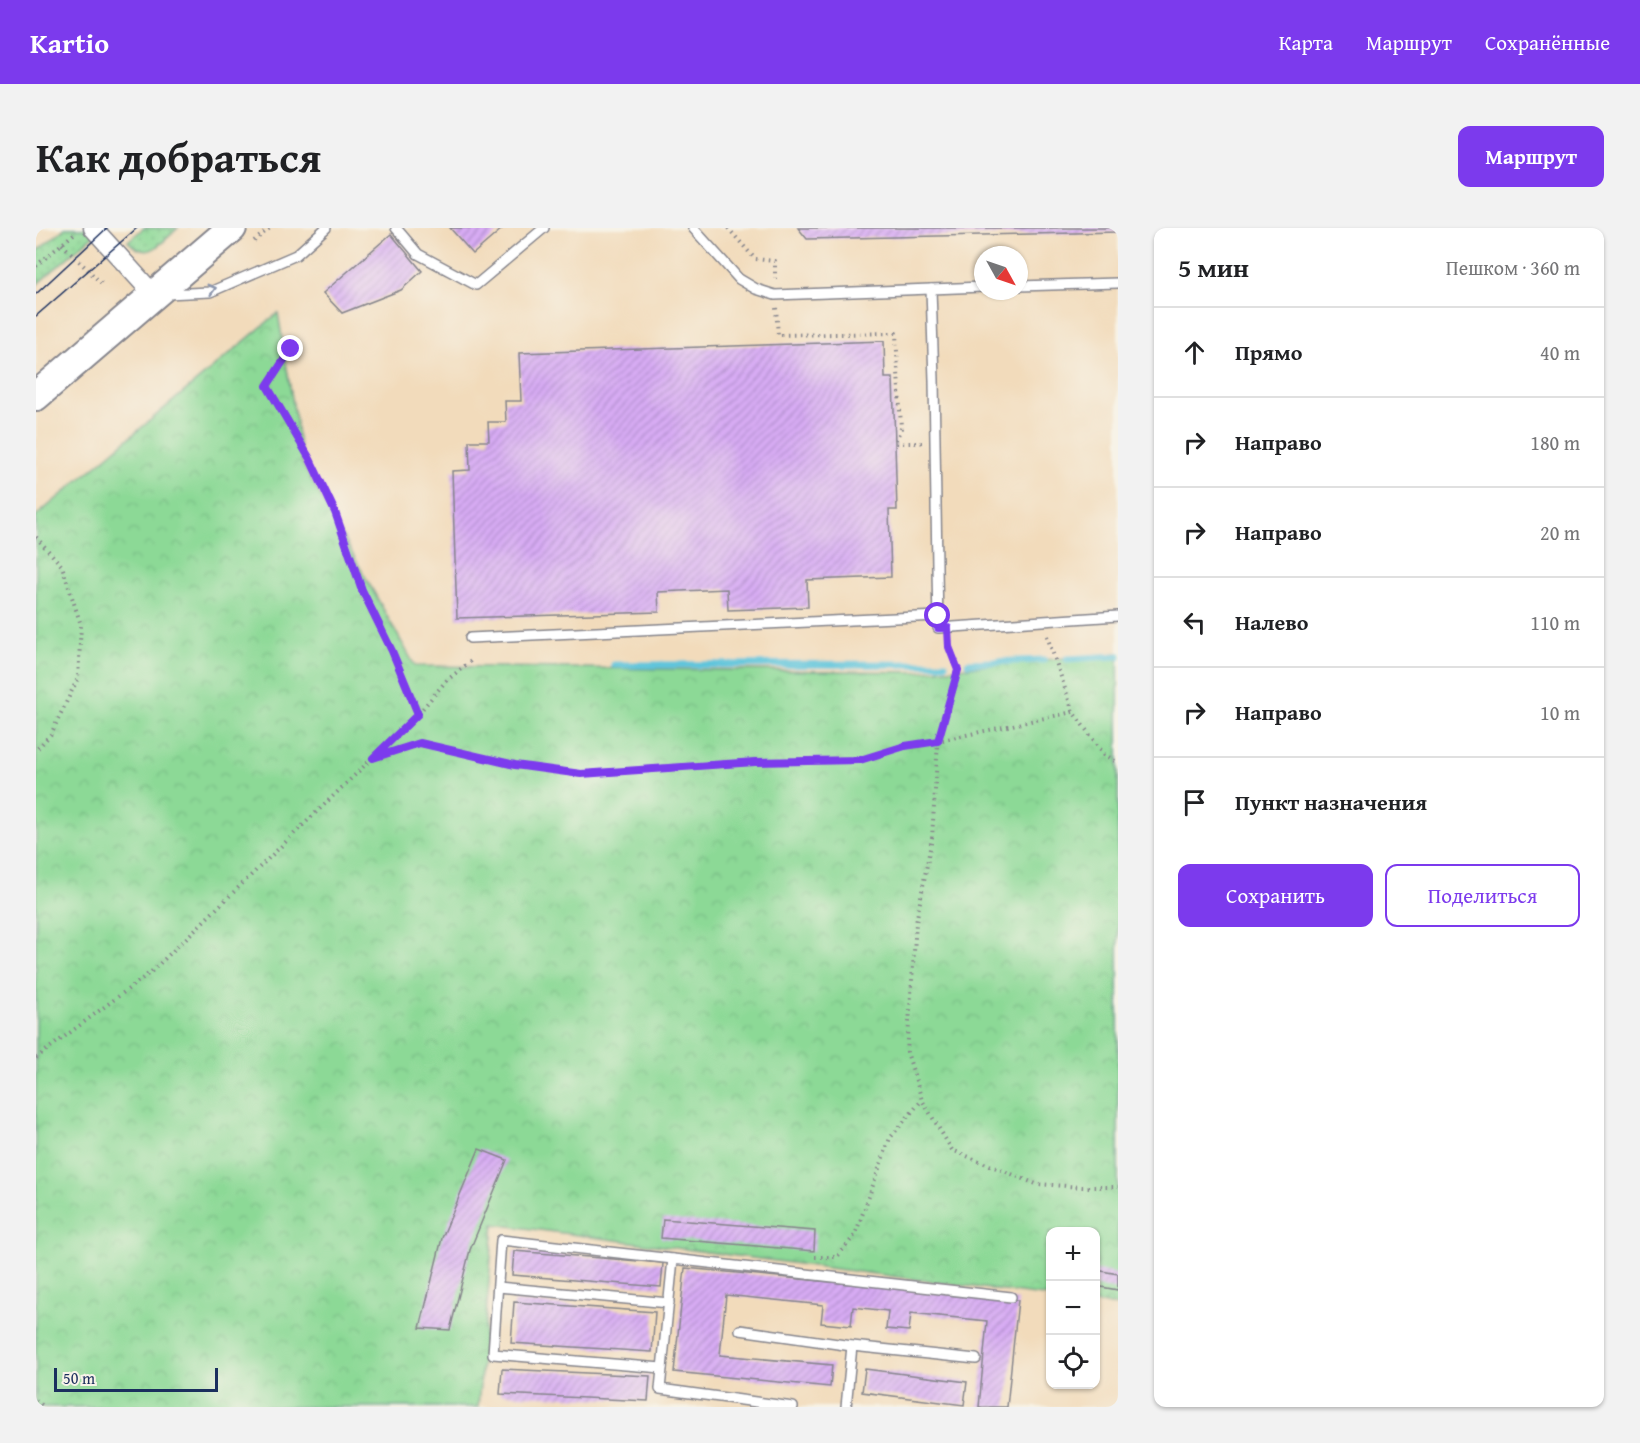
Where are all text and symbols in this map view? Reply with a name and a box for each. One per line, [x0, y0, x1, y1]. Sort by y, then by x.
text: Kartio [30, 22, 109, 63]
text: Карта [1279, 27, 1333, 58]
text: Маршрут [1366, 27, 1452, 58]
text: Сохранённые [1485, 27, 1610, 58]
text: Как добраться [36, 126, 321, 187]
button: Маршрут [1458, 126, 1604, 187]
north arrow [974, 246, 1028, 300]
text: 5 мин [1178, 248, 1249, 287]
text: Пешком · 360 m [1446, 253, 1580, 282]
one-way arrow [206, 284, 217, 296]
route end [277, 335, 303, 361]
icon: ahead [1178, 336, 1211, 369]
text: Прямо [1235, 336, 1302, 368]
text: 40 m [1540, 338, 1580, 367]
icon: right [1178, 426, 1211, 459]
text: Направо [1235, 426, 1322, 458]
text: 180 m [1530, 428, 1580, 457]
icon: right [1178, 516, 1211, 549]
text: Направо [1235, 516, 1322, 548]
text: 20 m [1540, 518, 1580, 547]
route start [924, 602, 950, 628]
icon: left [1178, 606, 1211, 639]
text: Налево [1235, 606, 1308, 638]
text: 110 m [1530, 608, 1580, 637]
icon: right [1178, 696, 1211, 729]
text: Направо [1235, 696, 1322, 728]
text: 10 m [1540, 698, 1580, 727]
icon: arrive [1178, 786, 1211, 819]
text: Пункт назначения [1235, 786, 1427, 818]
button: Сохранить [1178, 864, 1373, 927]
button: Поделиться [1385, 864, 1580, 927]
map controls [1046, 1227, 1100, 1389]
button: + [1046, 1227, 1100, 1281]
button: − [1046, 1281, 1100, 1335]
button: locate [1046, 1335, 1100, 1389]
scale bar [54, 1365, 218, 1392]
text: 50 m [63, 1366, 95, 1390]

